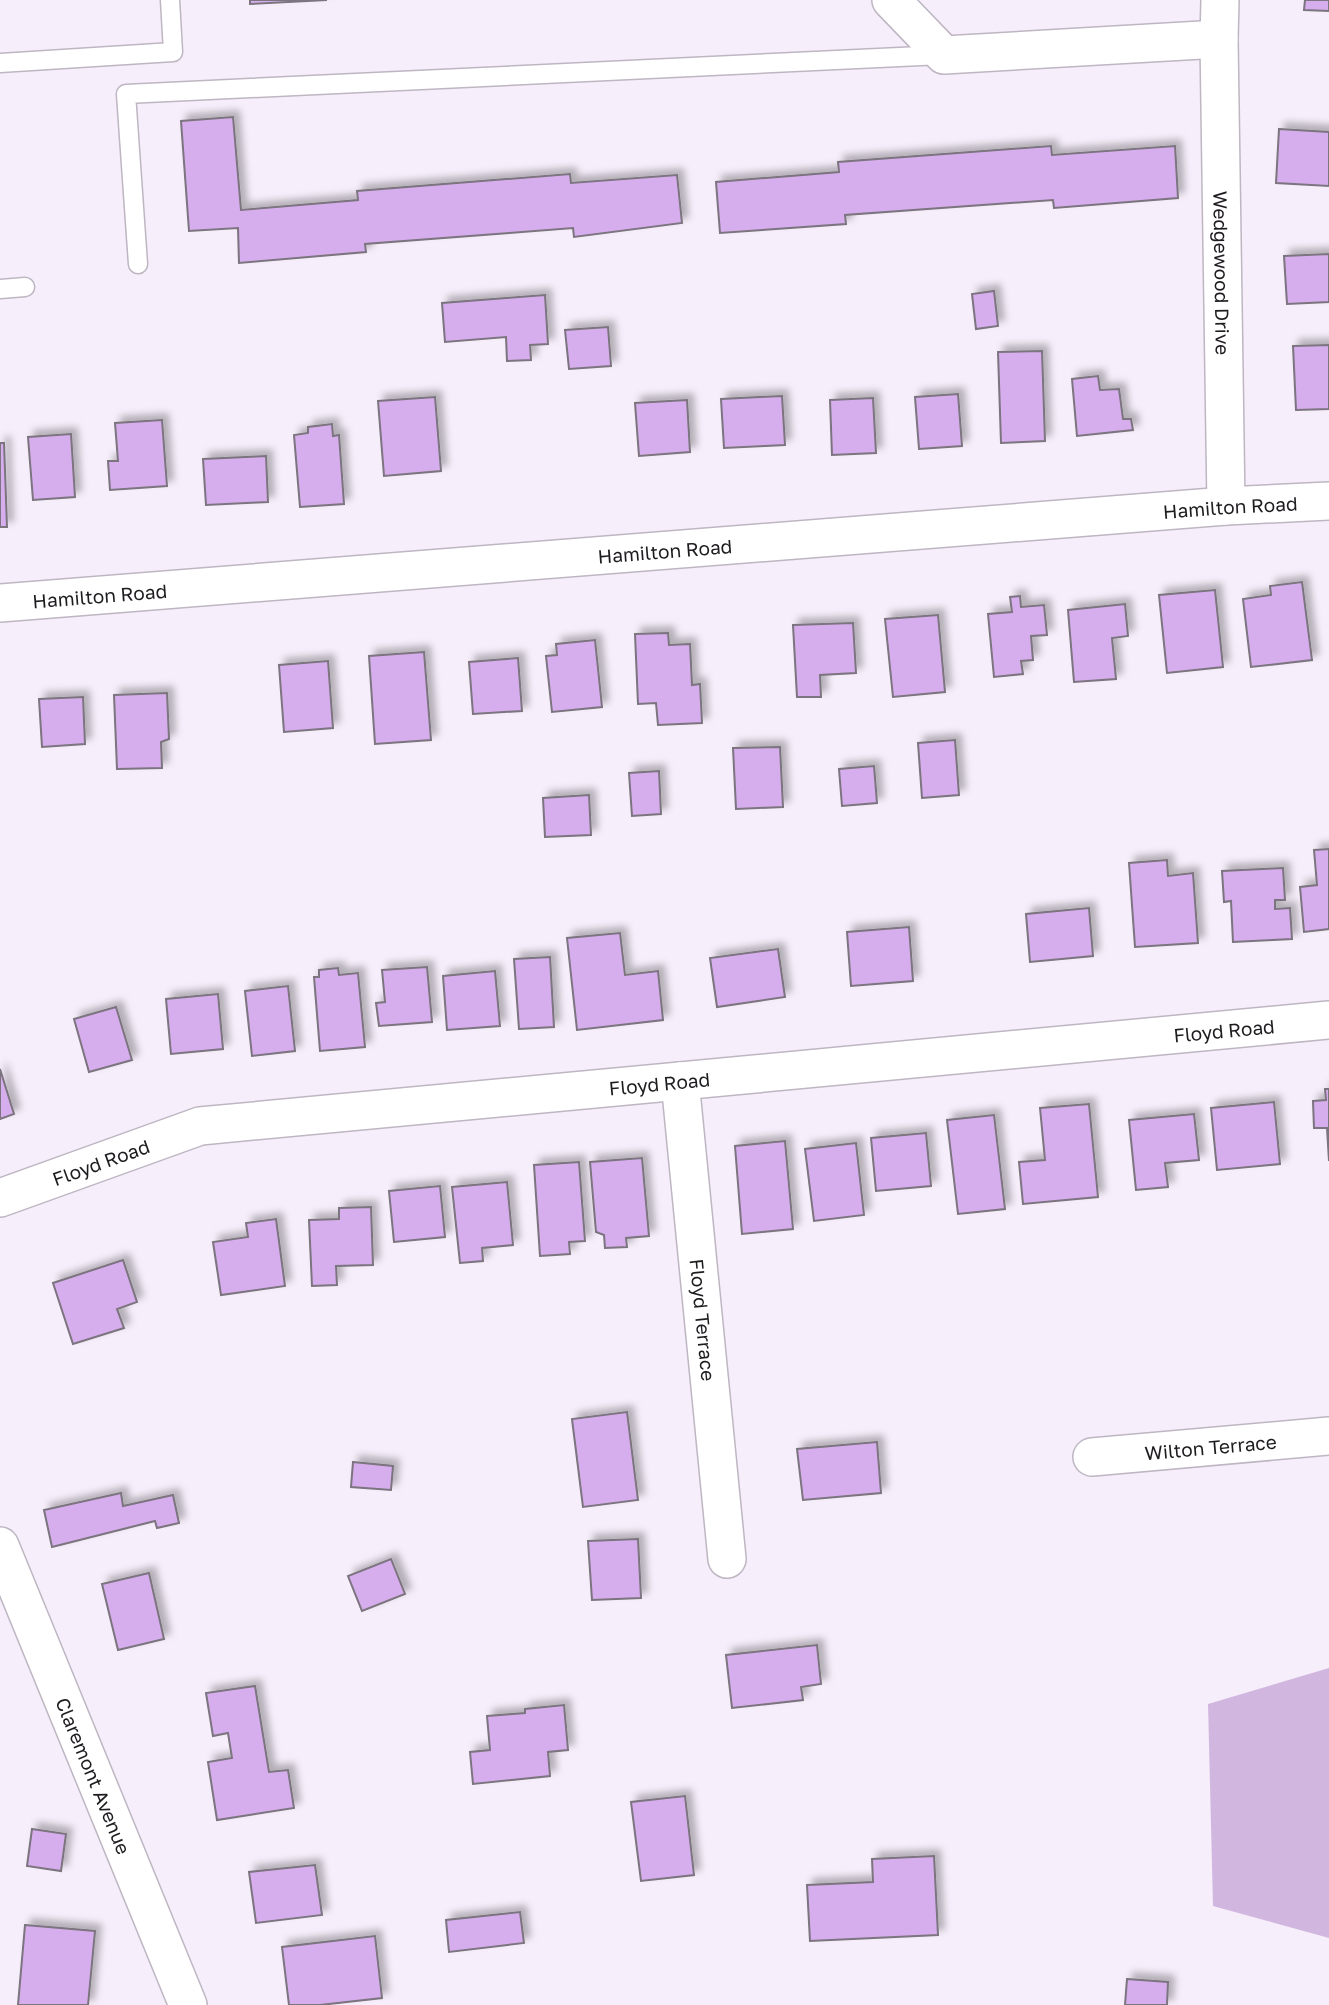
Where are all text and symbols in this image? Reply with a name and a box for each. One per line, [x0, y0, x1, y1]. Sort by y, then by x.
street label: Wedgewood Drive [1210, 191, 1235, 355]
street label: Hamilton Road [1162, 491, 1298, 522]
street label: Hamilton Road [597, 534, 733, 567]
street label: Hamilton Road [32, 578, 168, 612]
street label: Floyd Road [1172, 1014, 1276, 1046]
street label: Floyd Road [608, 1067, 711, 1099]
street label: Floyd Road [49, 1134, 152, 1190]
street label: Floyd Terrace [686, 1258, 721, 1382]
street label: Wilton Terrace [1144, 1429, 1278, 1464]
street label: Claremont Avenue [52, 1694, 136, 1857]

